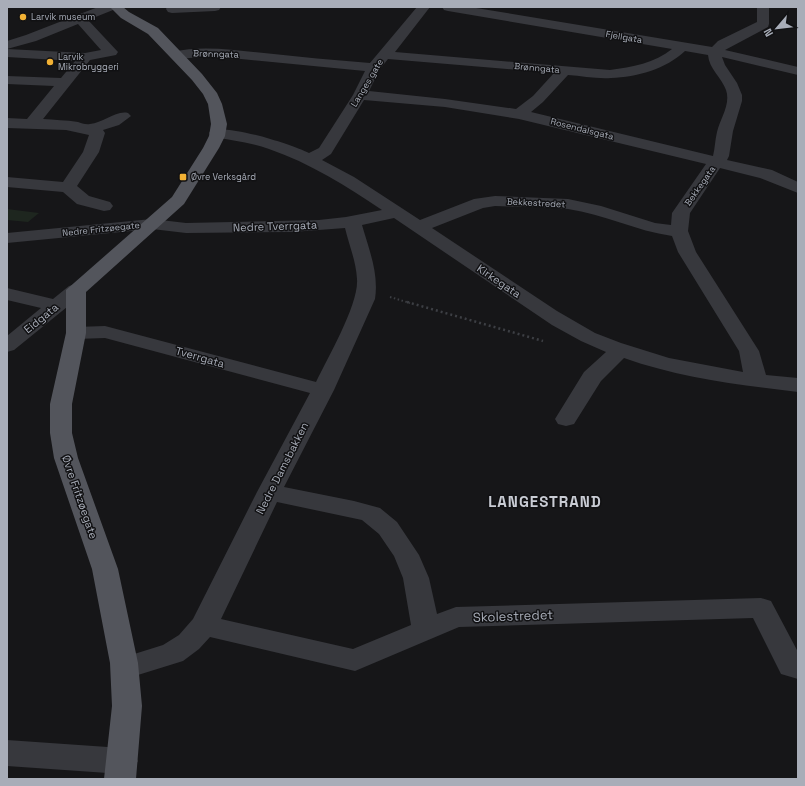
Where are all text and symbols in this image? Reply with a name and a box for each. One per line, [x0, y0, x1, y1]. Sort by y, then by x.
north arrow [757, 8, 797, 48]
place label: Larvik museum [31, 11, 95, 23]
marker: Larvik museum [18, 12, 28, 22]
text: N [760, 26, 776, 39]
street label: Fjellgata [605, 28, 643, 46]
street label: Brønngata [193, 47, 239, 61]
place label: Larvik Mikrobryggeri [58, 51, 119, 73]
marker: Larvik Mikrobryggeri [45, 57, 55, 67]
street label: Langes gate [348, 57, 386, 109]
street label: Brønngata [514, 60, 560, 76]
street label: Rosendalsgata [549, 115, 615, 143]
street label: Bekkegata [682, 164, 718, 208]
place label: Øvre Verksgård [191, 171, 256, 183]
marker: Øvre Verksgård [178, 172, 188, 182]
street label: Bekkestredet [506, 195, 566, 211]
street label: Nedre Tverrgata [233, 218, 318, 234]
street label: Nedre Fritzøegate [62, 219, 140, 239]
street label: Kirkegata [474, 261, 524, 301]
street label: Eidgata [21, 299, 62, 336]
street label: Tverrgata [174, 343, 227, 371]
street label: Nedre Damsbakken [253, 420, 311, 516]
street label: Øvre Fritzøegate [59, 453, 101, 541]
district label: LANGESTRAND [488, 492, 602, 511]
street label: Skolestredet [473, 606, 553, 626]

